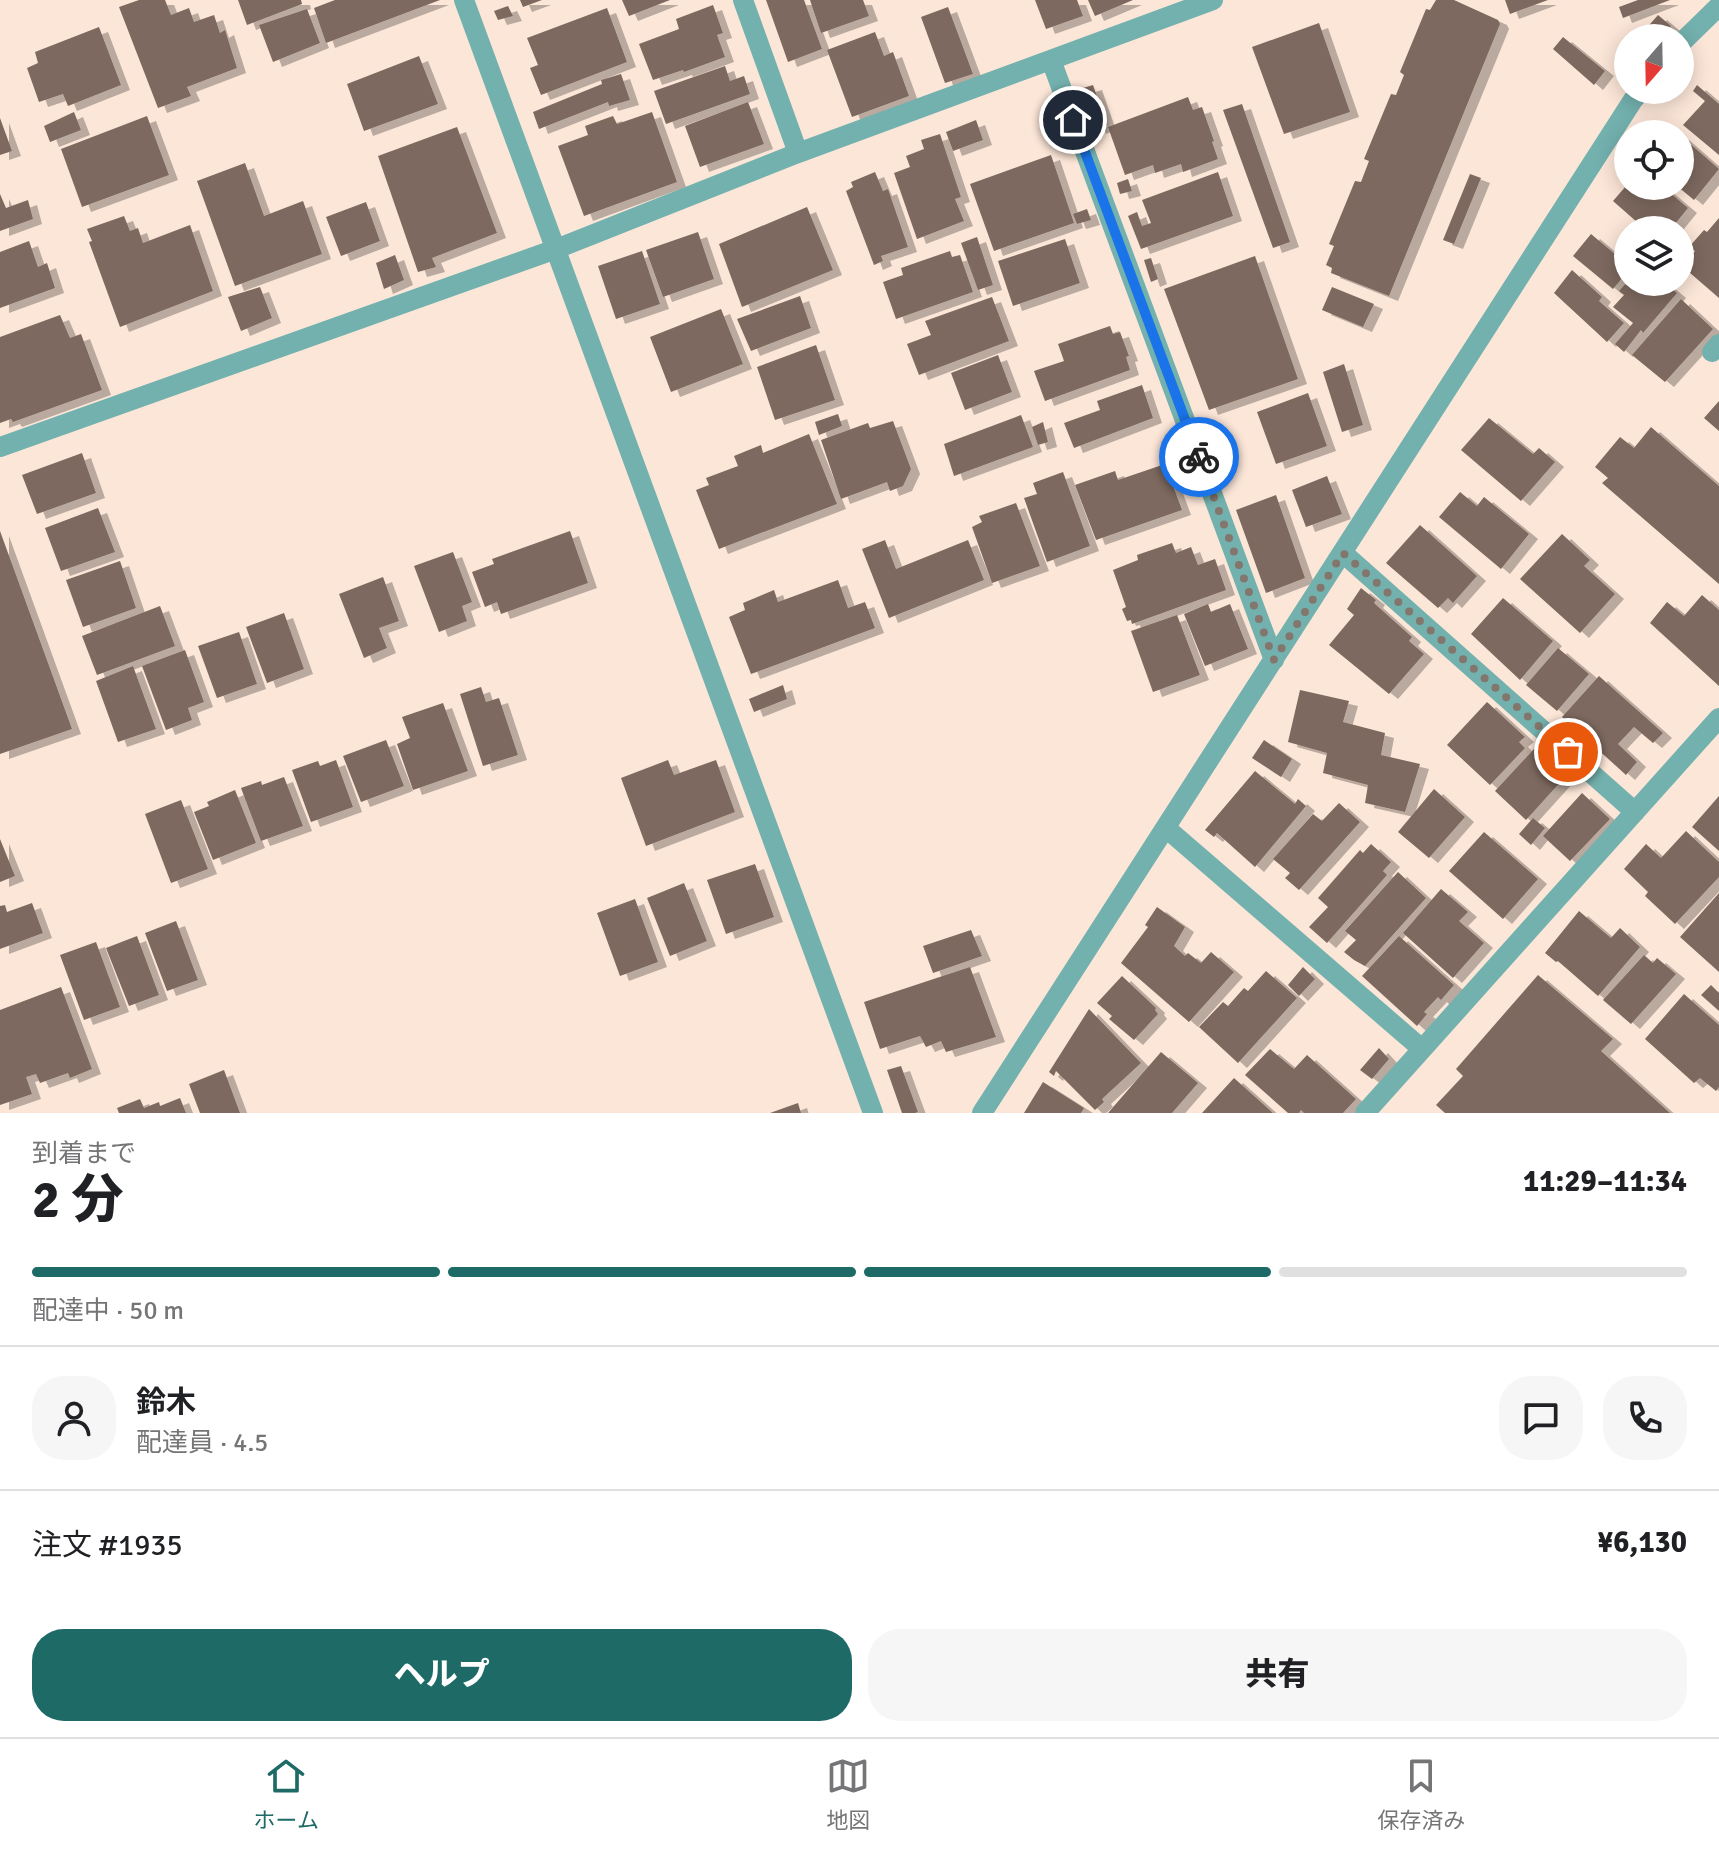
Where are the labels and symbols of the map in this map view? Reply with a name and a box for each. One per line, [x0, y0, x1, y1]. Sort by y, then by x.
north arrow [1614, 24, 1694, 104]
pin [1039, 86, 1107, 154]
courier [1159, 417, 1239, 497]
pin [1534, 718, 1602, 786]

